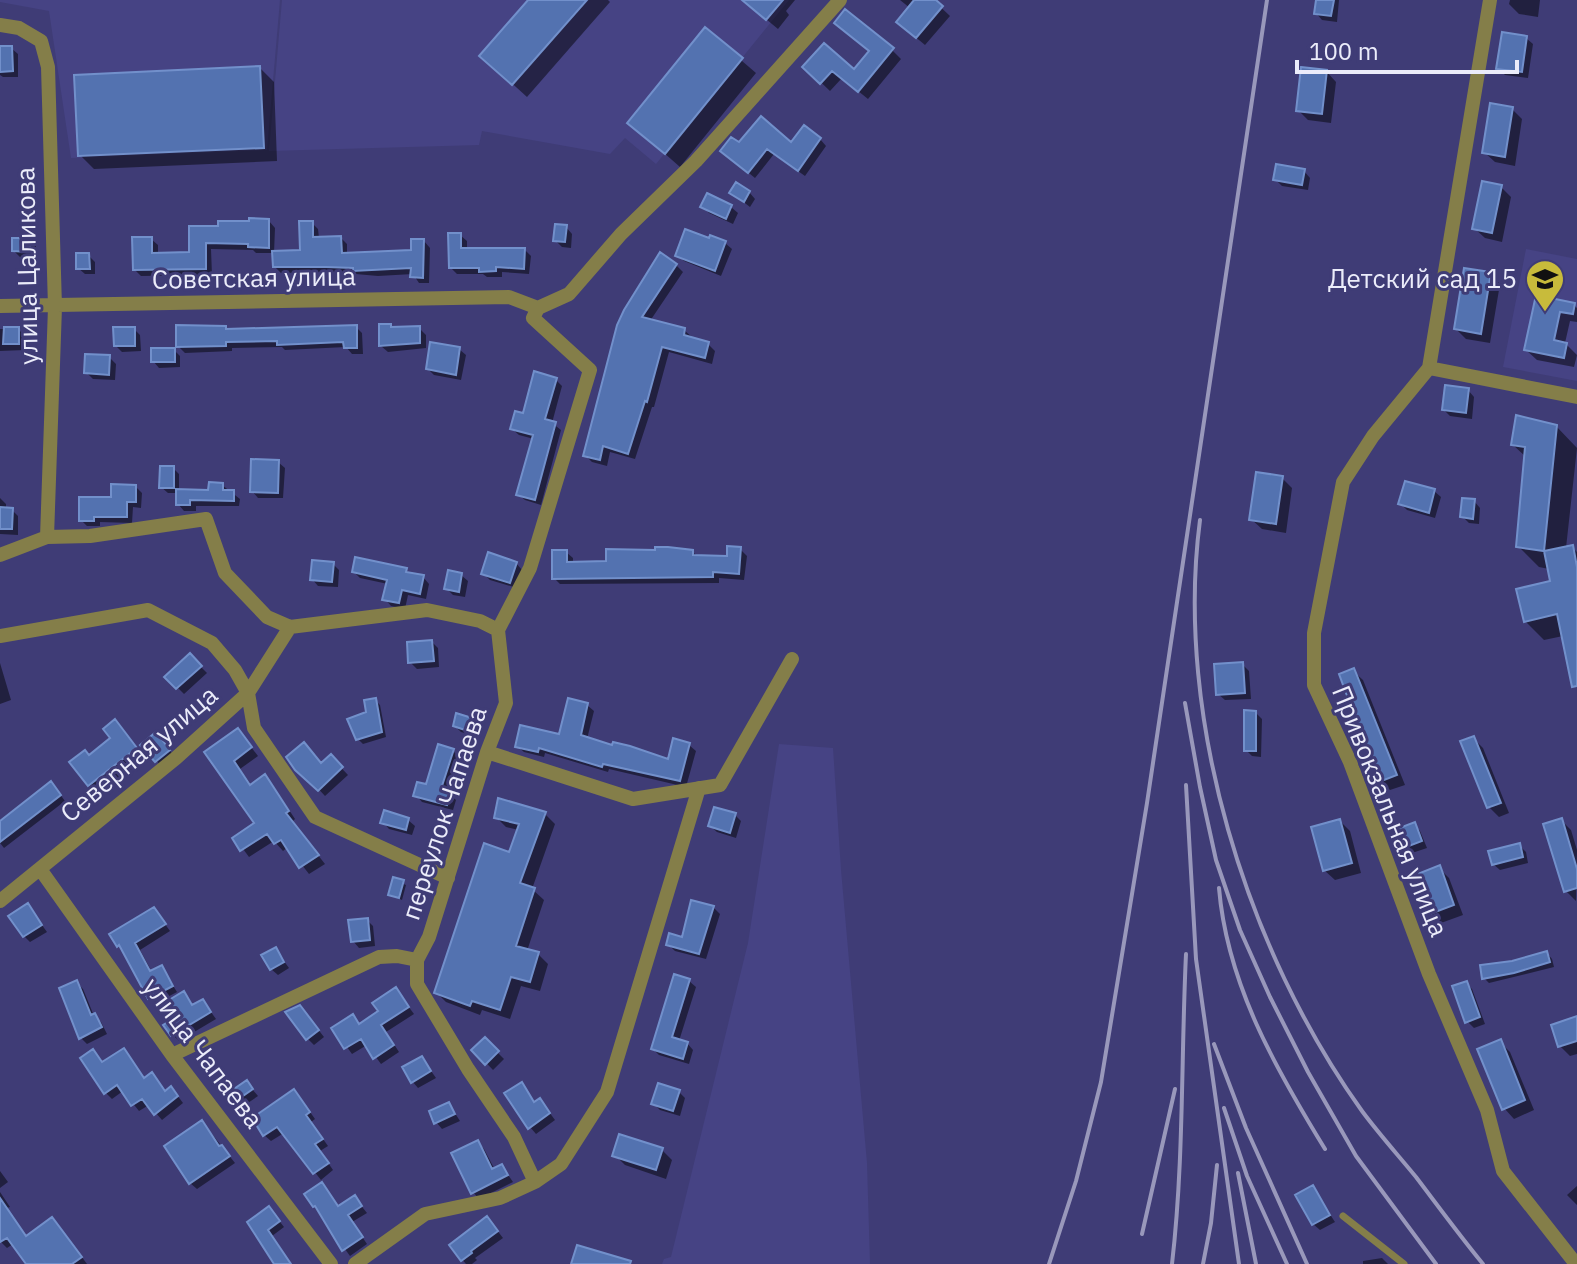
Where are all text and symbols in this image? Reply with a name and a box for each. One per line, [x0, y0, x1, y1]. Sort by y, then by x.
scale bar [1297, 24, 1517, 74]
text: 100 m [1309, 35, 1379, 67]
street label: улица Цаликова [7, 167, 45, 365]
street label: Советская улица [152, 258, 356, 296]
school or university icon: Детский сад 15 [1524, 258, 1566, 313]
place label: Детский сад 15 [1328, 261, 1517, 295]
street label: Северная улица [53, 677, 224, 829]
street label: Привокзальная улица [1325, 680, 1457, 941]
street label: переулок Чапаева [392, 701, 494, 924]
street label: улица Чапаева [136, 970, 272, 1135]

